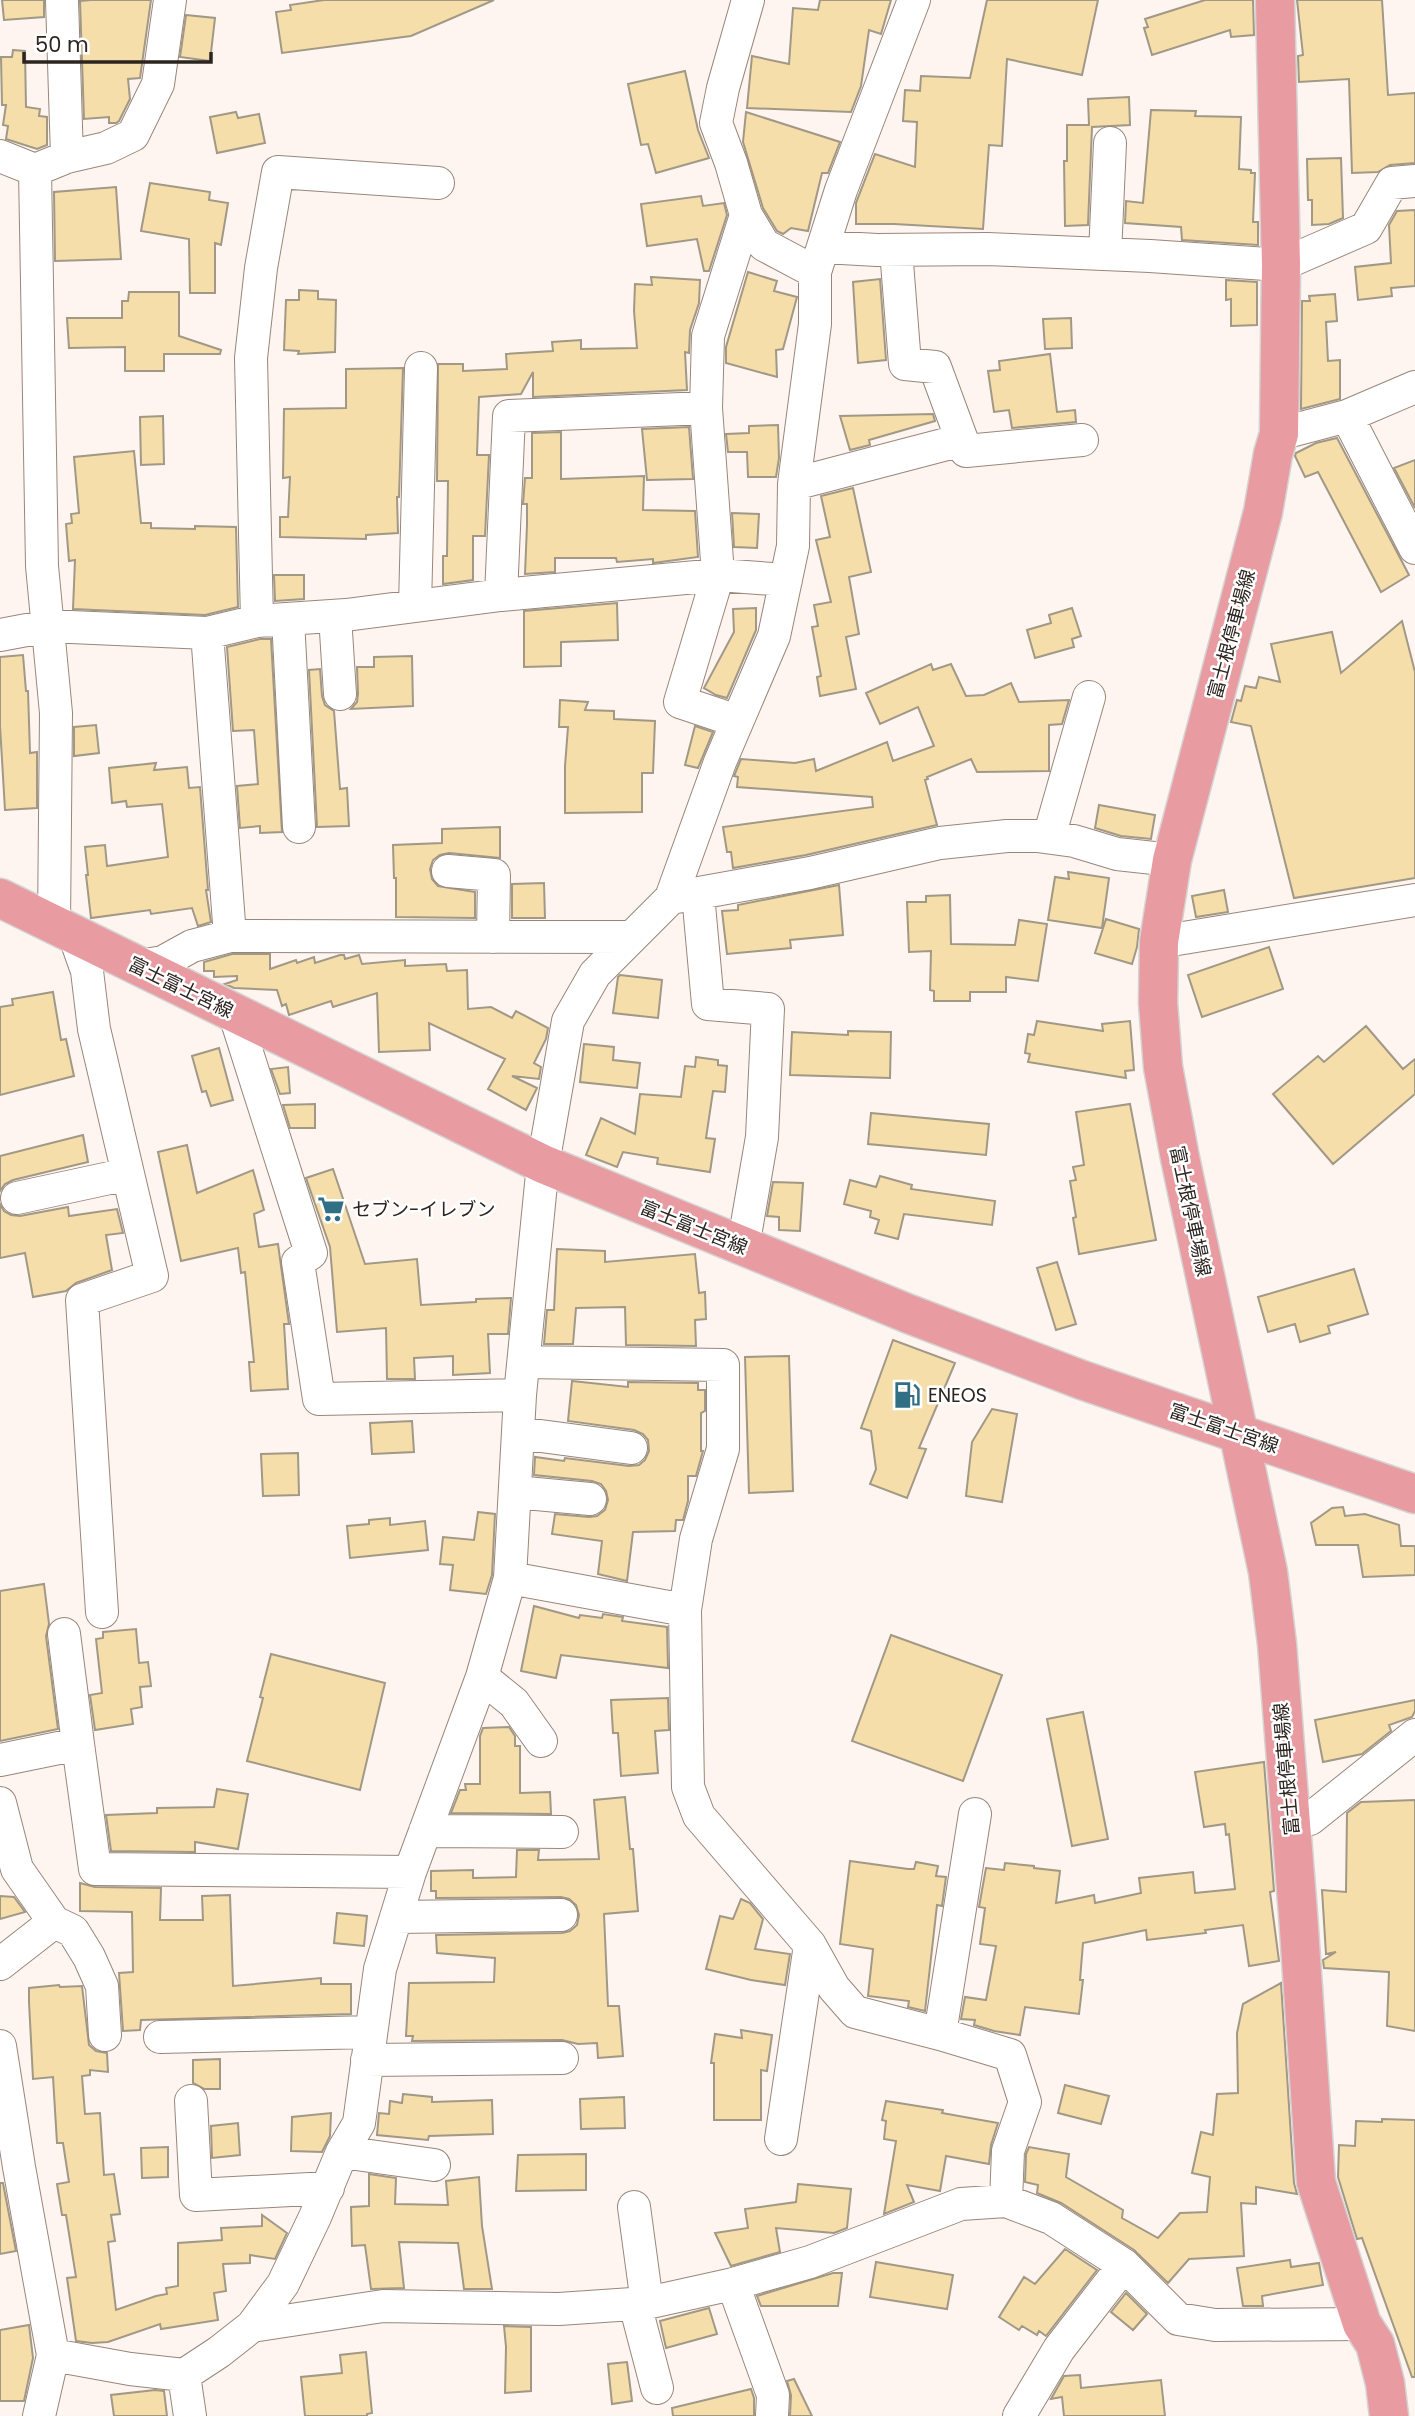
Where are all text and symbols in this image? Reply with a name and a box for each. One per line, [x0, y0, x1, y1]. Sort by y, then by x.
scale bar [24, 21, 212, 65]
text: 50 m [35, 30, 89, 59]
street label: 富士根停車場線 [1201, 566, 1262, 702]
street label: 富士富士宮線 [124, 950, 238, 1025]
street label: 富士根停車場線 [1163, 1143, 1218, 1279]
supermarket icon: セブン-イレブン [316, 1194, 346, 1224]
street label: 富士富士宮線 [636, 1194, 752, 1261]
place label: セブン-イレブン [352, 1196, 495, 1223]
fuel station icon: ENEOS [892, 1380, 922, 1410]
place label: ENEOS [928, 1382, 987, 1409]
street label: 富士富士宮線 [1166, 1397, 1282, 1460]
street label: 富士根停車場線 [1267, 1702, 1306, 1836]

